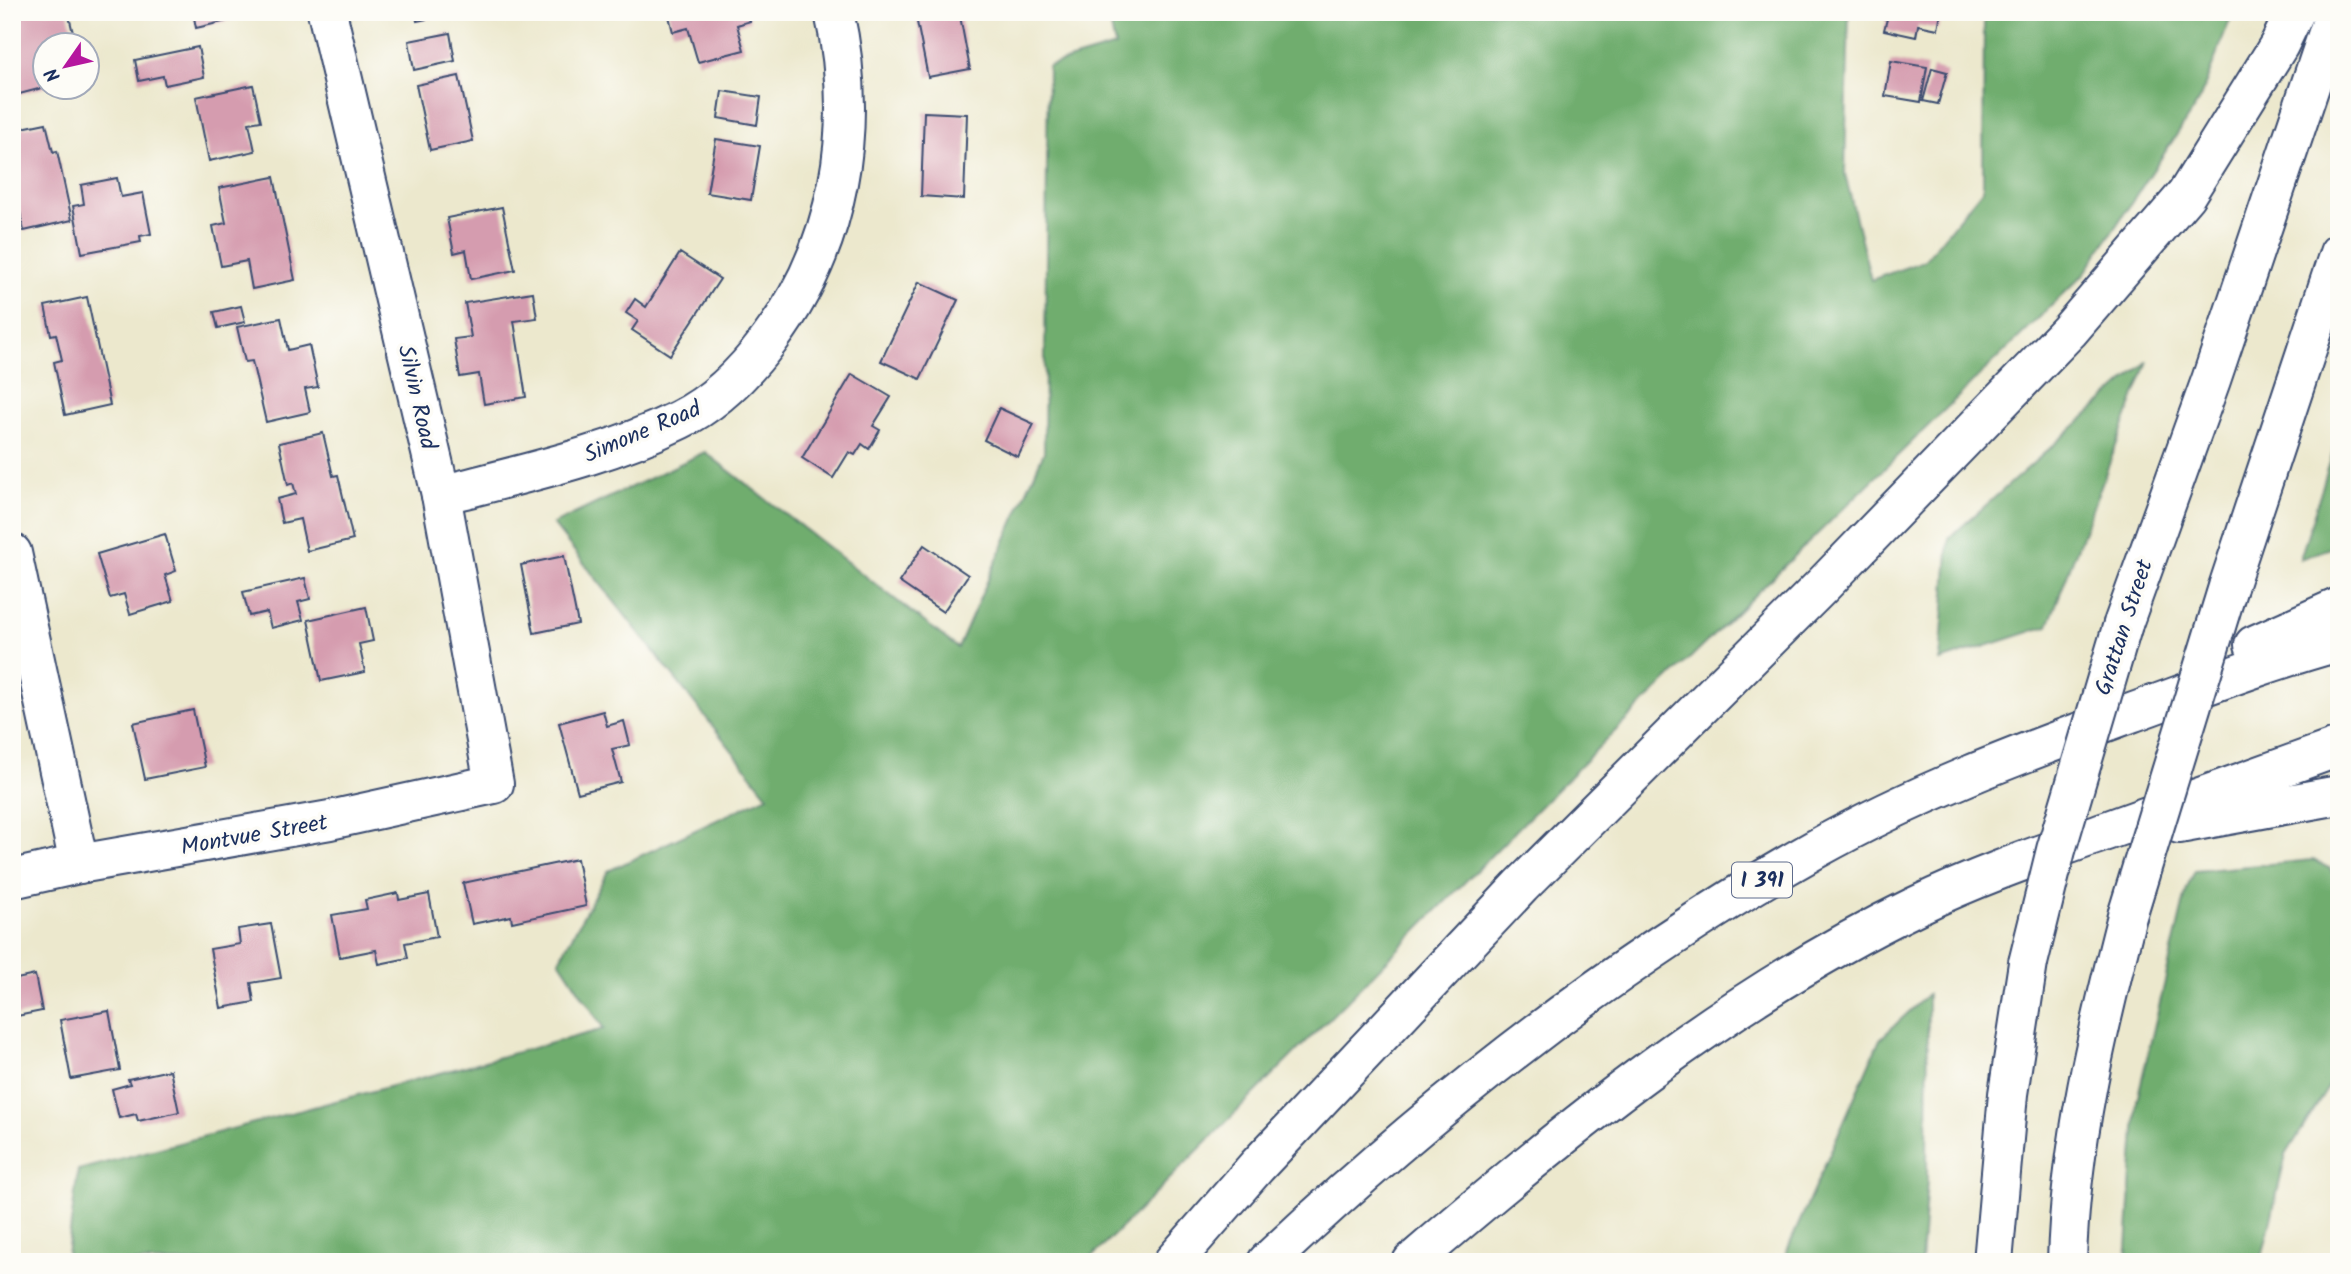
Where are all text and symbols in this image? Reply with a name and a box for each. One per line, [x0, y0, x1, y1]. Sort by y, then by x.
north arrow [32, 32, 102, 102]
text: N [38, 61, 69, 88]
street label: Silvin Road [387, 342, 446, 454]
street label: Simone Road [579, 392, 708, 474]
street label: Grattan Street [2086, 554, 2164, 700]
street label: Montvue Street [178, 805, 332, 867]
road number: I 391 [1732, 862, 1792, 898]

